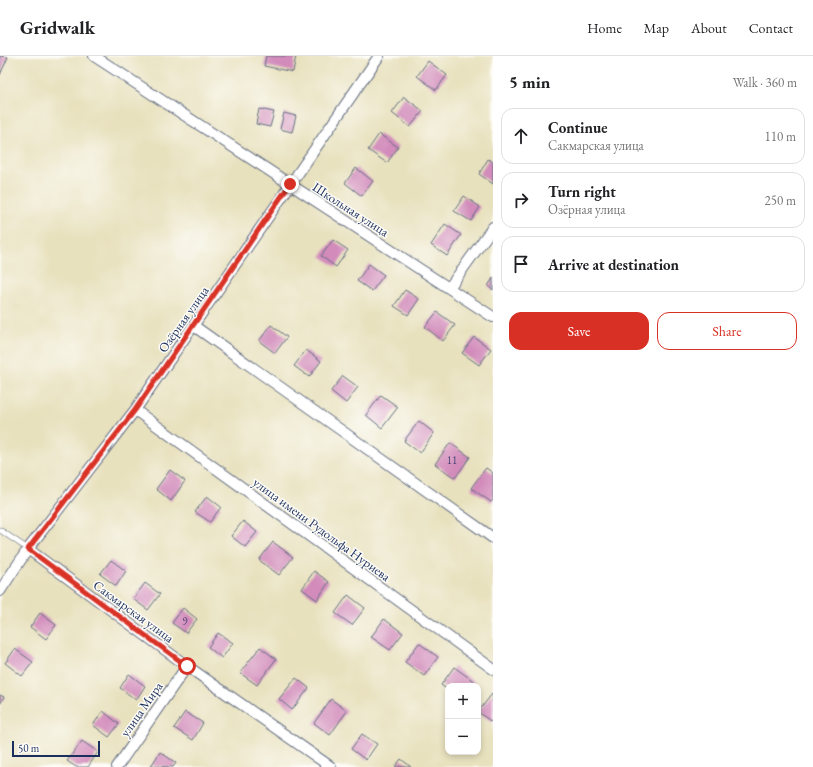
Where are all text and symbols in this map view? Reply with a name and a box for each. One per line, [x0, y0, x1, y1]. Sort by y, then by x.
text: Gridwalk [20, 15, 95, 40]
text: Home [587, 19, 622, 37]
text: Map [644, 19, 669, 37]
text: About [691, 19, 727, 37]
text: Contact [749, 19, 793, 37]
text: 5 min [509, 71, 550, 93]
text: Walk · 360 m [733, 74, 797, 91]
text: Continue [548, 118, 608, 137]
icon: ahead [510, 125, 532, 147]
text: 110 m [765, 128, 796, 145]
text: Сакмарская улица [548, 137, 644, 154]
route end [281, 175, 299, 193]
street label: Школьная улица [309, 178, 393, 241]
text: Turn right [548, 182, 616, 201]
icon: right [510, 189, 532, 211]
text: 250 m [765, 192, 796, 209]
text: Озёрная улица [548, 201, 625, 218]
icon: arrive [510, 253, 532, 275]
text: Arrive at destination [548, 255, 679, 274]
street label: Озёрная улица [154, 282, 213, 356]
button: Save [509, 312, 649, 350]
button: Share [657, 312, 797, 350]
house number: 11 [447, 453, 457, 467]
street label: улица имени Рудольфа Нуриева [250, 474, 395, 586]
street label: Сакмарская улица [90, 576, 178, 647]
house number: 9 [182, 614, 188, 628]
route start [178, 657, 196, 675]
street label: улица Мира [116, 678, 167, 740]
map controls [445, 683, 481, 755]
button: + [445, 683, 481, 719]
button: − [445, 719, 481, 755]
scale bar [12, 739, 100, 758]
text: 50 m [18, 741, 39, 755]

